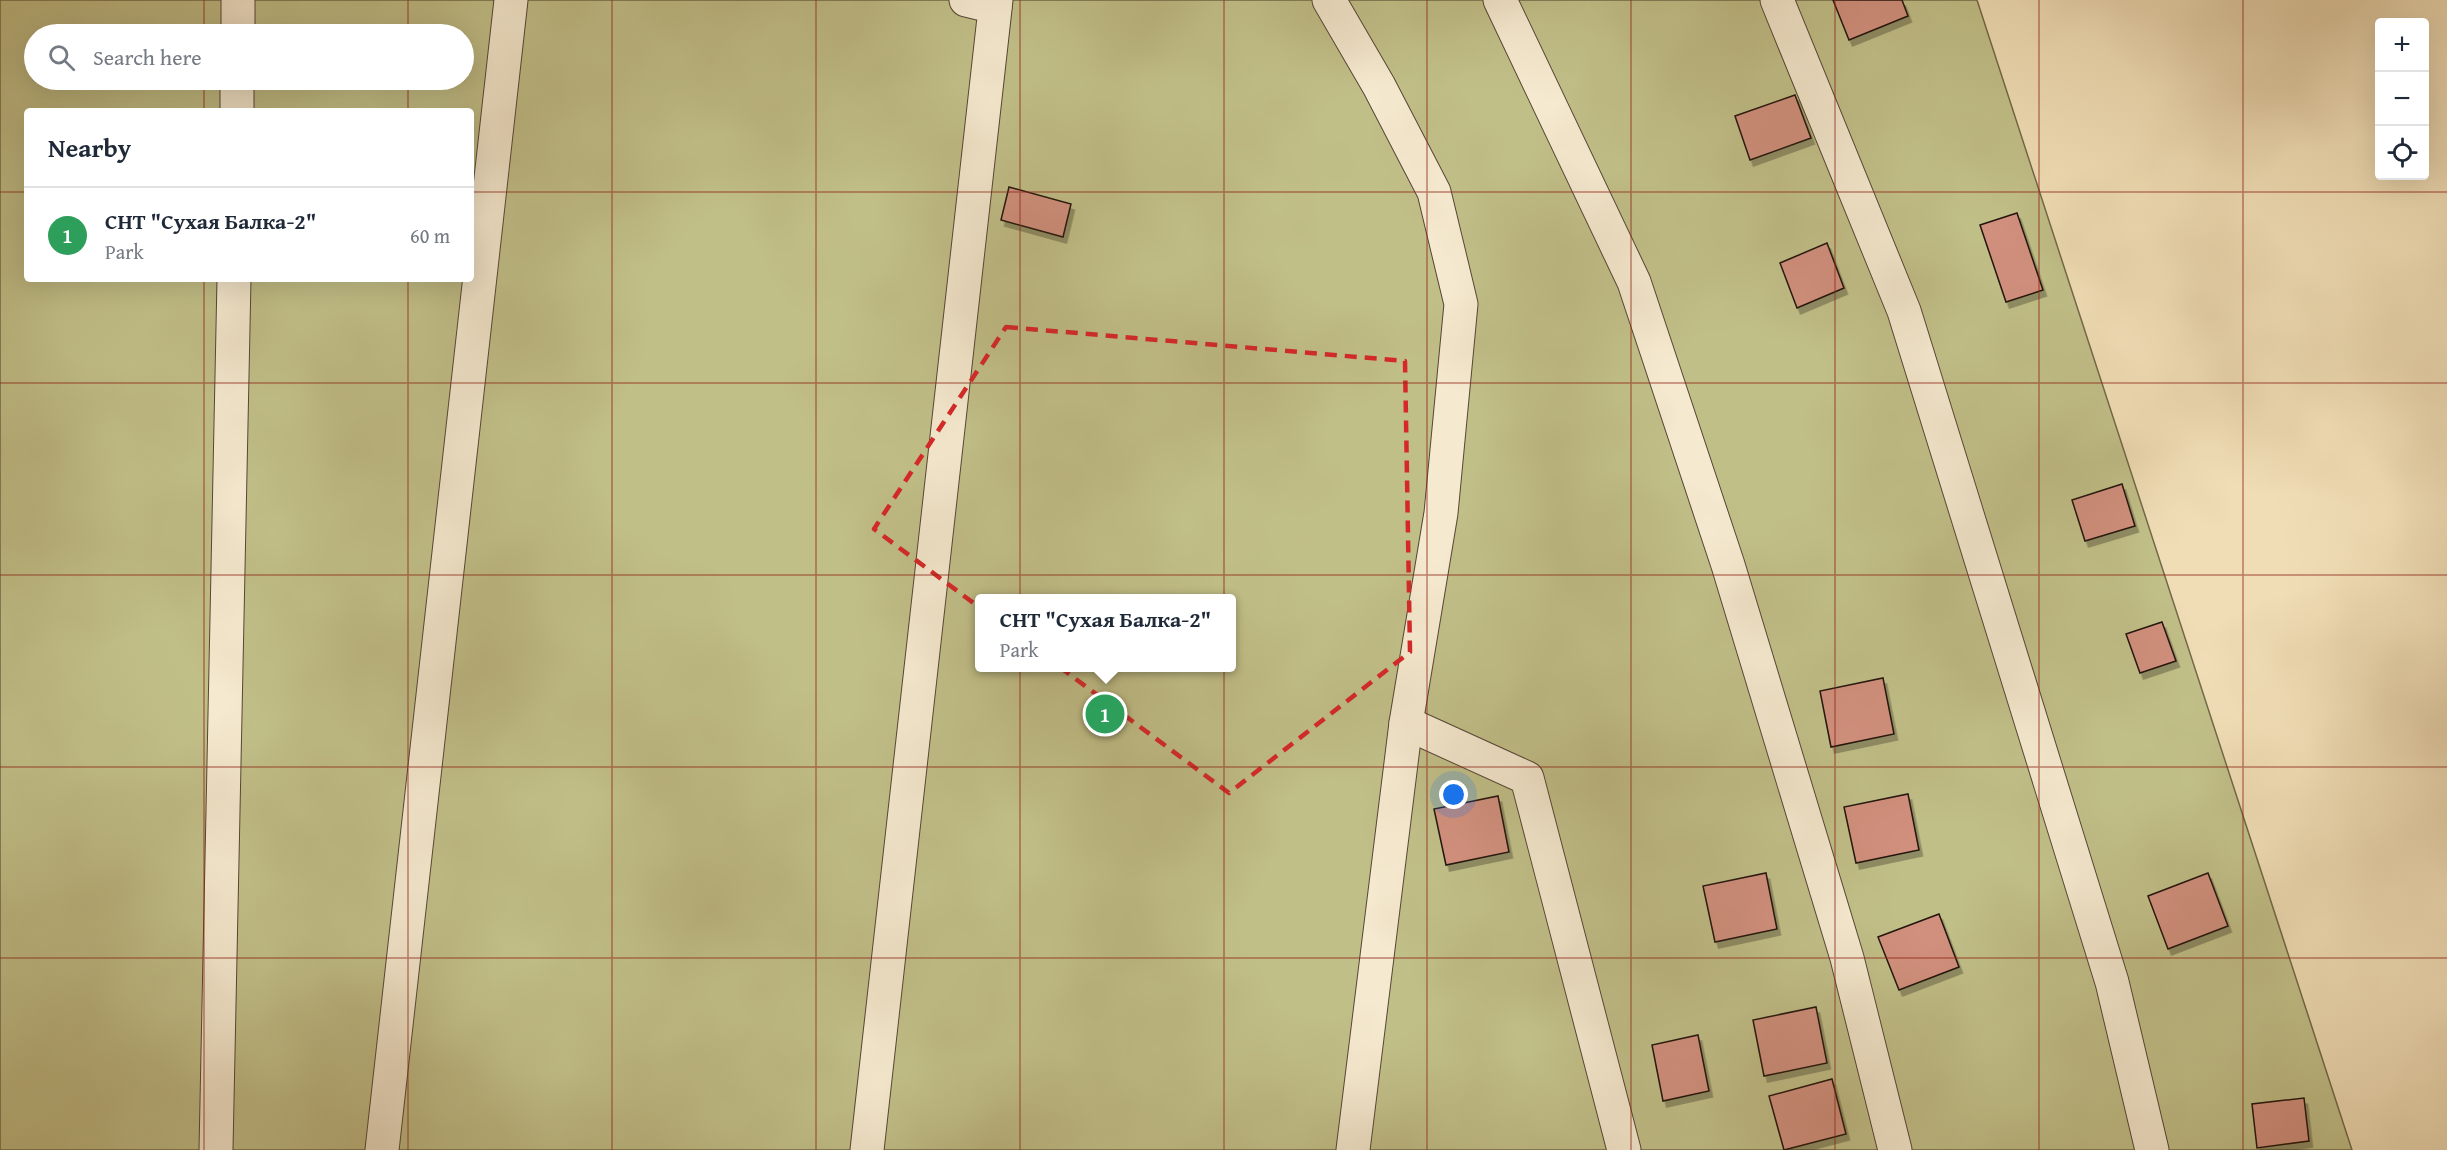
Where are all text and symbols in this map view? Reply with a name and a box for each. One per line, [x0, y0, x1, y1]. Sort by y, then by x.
map controls [2375, 18, 2429, 180]
button: + [2375, 18, 2429, 72]
search box [24, 24, 474, 90]
icon: search [45, 41, 78, 74]
text: Search here [93, 41, 202, 73]
button: − [2375, 72, 2429, 126]
button: locate [2375, 126, 2429, 180]
text: Nearby [48, 128, 131, 167]
text: СНТ "Сухая Балка-2" [105, 205, 316, 237]
text: 1 [62, 221, 73, 250]
text: 60 m [410, 221, 450, 250]
text: Park [105, 237, 144, 266]
popup [975, 594, 1236, 672]
text: СНТ "Сухая Балка-2" [1000, 603, 1211, 635]
text: Park [1000, 635, 1038, 664]
pin: 1 [1086, 692, 1124, 736]
your location [1439, 780, 1468, 809]

